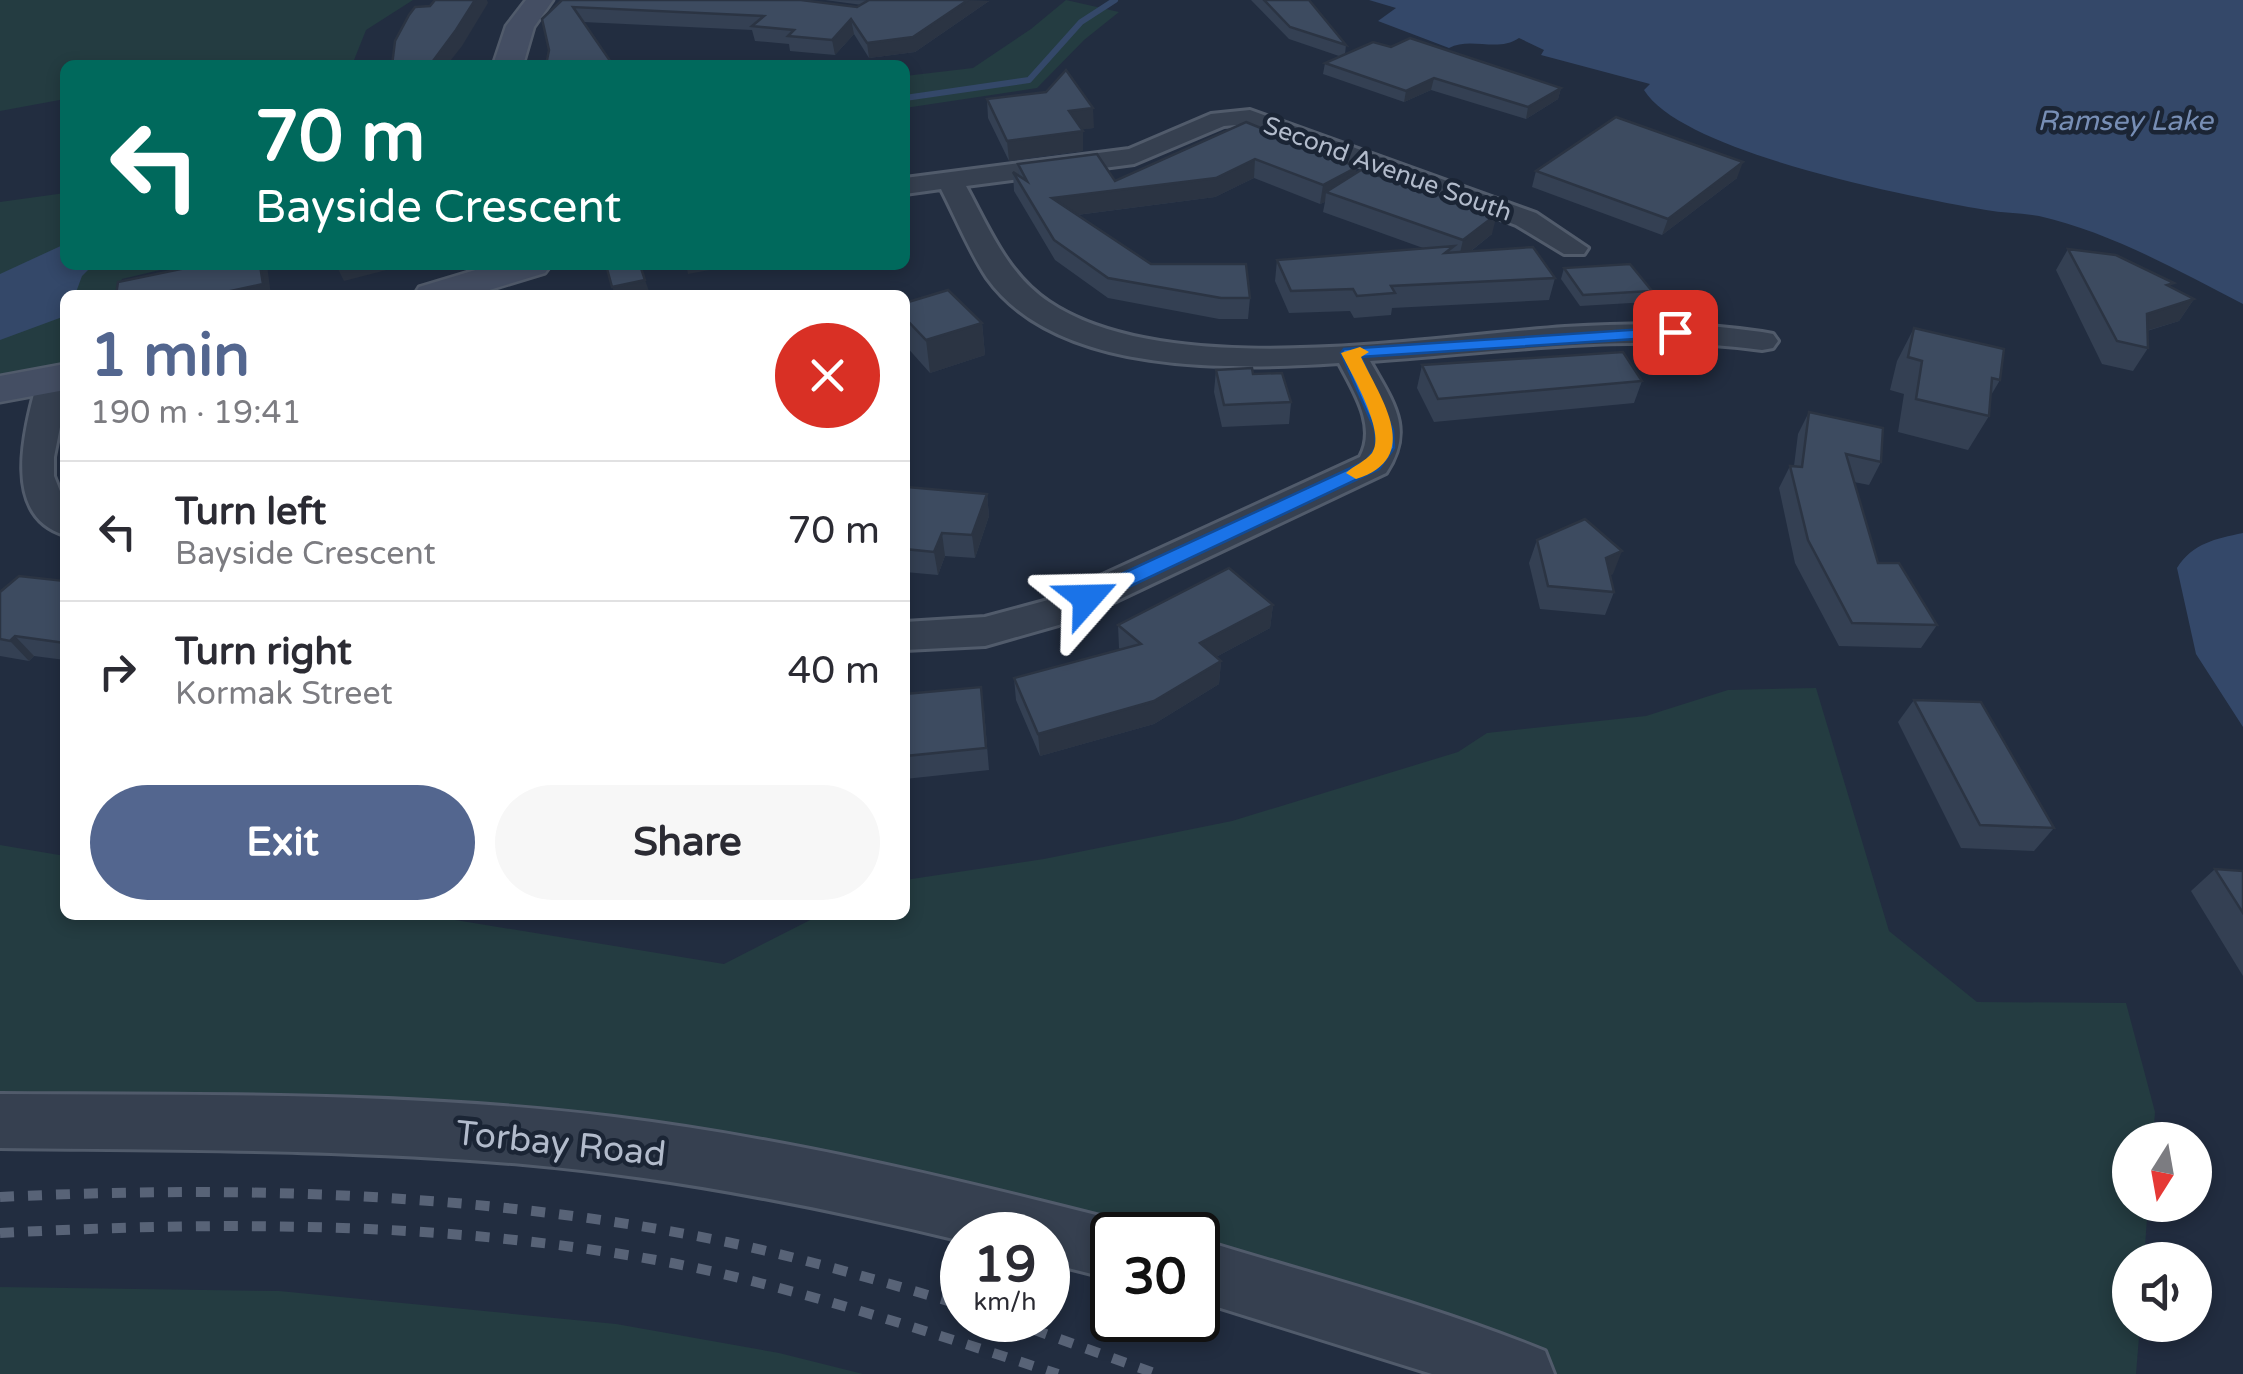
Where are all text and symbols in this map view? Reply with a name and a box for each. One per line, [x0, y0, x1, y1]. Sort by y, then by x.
text: 70 m [255, 96, 425, 180]
icon: left [90, 100, 220, 230]
water label: Ramsey Lake [2037, 104, 2215, 138]
street label: Second Avenue South [1259, 110, 1516, 228]
text: Bayside Crescent [255, 181, 622, 235]
pin [1633, 290, 1718, 375]
icon: arrive [1648, 305, 1703, 360]
text: 1 min [90, 320, 250, 392]
button: close [775, 323, 880, 428]
text: 190 m · 19:41 [90, 394, 302, 432]
text: Turn left [175, 489, 326, 535]
icon: left [90, 504, 145, 559]
text: 70 m [788, 508, 880, 554]
text: Bayside Crescent [175, 535, 436, 573]
position arrow [1035, 546, 1139, 650]
text: Turn right [175, 629, 352, 675]
icon: right [90, 644, 145, 699]
text: 40 m [788, 648, 880, 694]
text: Kormak Street [175, 675, 393, 713]
button: Exit [90, 785, 475, 900]
button: Share [495, 785, 880, 900]
street label: Torbay Road [454, 1112, 668, 1176]
north arrow [2112, 1122, 2212, 1222]
map controls [2112, 1122, 2212, 1342]
speed limit sign: 30 [1090, 1212, 1220, 1342]
text: 19 [974, 1235, 1036, 1295]
button: sound [2112, 1242, 2212, 1342]
text: km/h [974, 1287, 1036, 1317]

